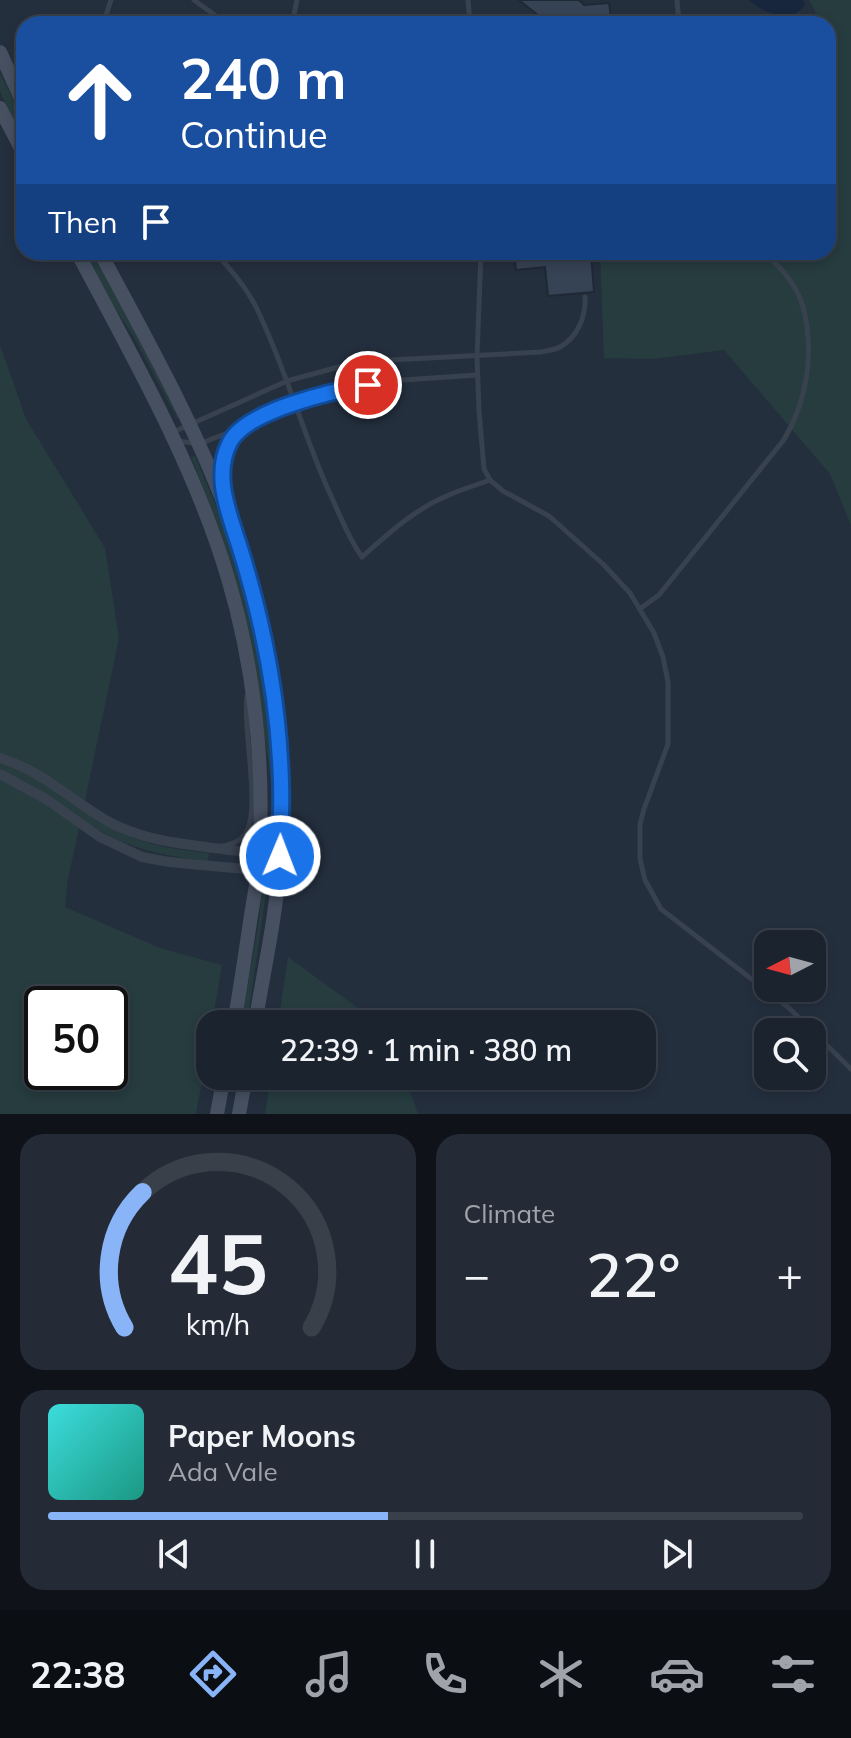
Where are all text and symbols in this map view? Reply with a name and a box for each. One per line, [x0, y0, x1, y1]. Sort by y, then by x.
text: 240 m [180, 43, 347, 113]
icon: ahead [48, 48, 152, 152]
text: Continue [180, 112, 328, 157]
icon: arrive [134, 200, 178, 244]
text: Then [48, 203, 118, 241]
pin [334, 351, 402, 419]
icon: arrive [346, 363, 390, 407]
position arrow [238, 814, 322, 898]
north arrow [754, 930, 826, 1002]
map controls [754, 930, 826, 1090]
speed limit sign: 50 [24, 986, 128, 1090]
button: search [754, 1018, 826, 1090]
text: 22:39 · 1 min · 380 m [280, 1031, 572, 1069]
text: Climate [464, 1197, 555, 1230]
text: 45 [168, 1210, 268, 1315]
text: 22° [586, 1237, 681, 1312]
text: − [464, 1247, 490, 1302]
text: + [777, 1247, 803, 1302]
text: km/h [185, 1306, 250, 1342]
text: Paper Moons [168, 1417, 356, 1455]
text: Ada Vale [168, 1455, 278, 1488]
icon: previous [152, 1532, 196, 1576]
icon: pause [403, 1532, 447, 1576]
icon: next [655, 1532, 699, 1576]
icon: directions [185, 1646, 241, 1702]
icon: music [301, 1646, 357, 1702]
icon: phone [417, 1646, 473, 1702]
icon: climate [533, 1646, 589, 1702]
icon: car [649, 1646, 705, 1702]
icon: filters [765, 1646, 821, 1702]
text: 22:38 [30, 1652, 125, 1697]

